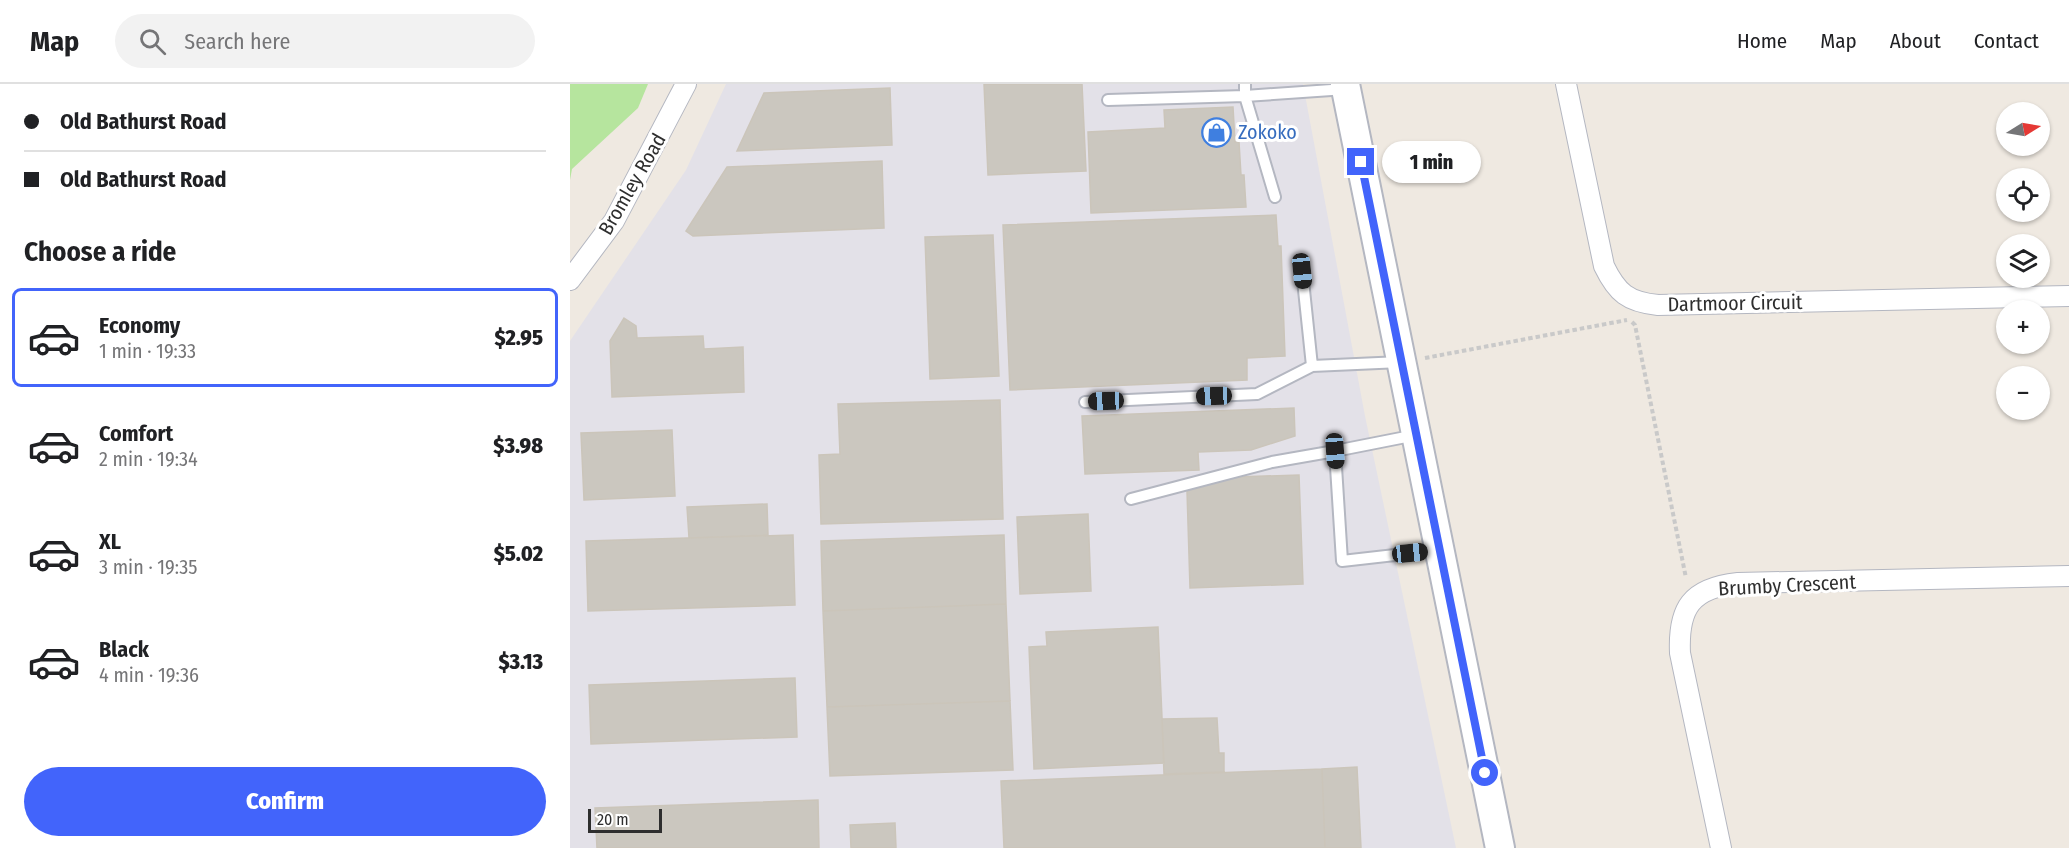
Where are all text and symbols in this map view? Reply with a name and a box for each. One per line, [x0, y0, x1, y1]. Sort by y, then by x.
search box [115, 14, 535, 68]
text: Map [30, 25, 79, 58]
icon: search [136, 25, 169, 58]
text: Search here [184, 28, 290, 55]
text: Home [1737, 28, 1787, 54]
text: Map [1820, 28, 1857, 54]
text: About [1890, 28, 1941, 54]
text: Contact [1974, 28, 2039, 54]
north arrow [1996, 102, 2050, 156]
map controls [1996, 102, 2050, 420]
text: Old Bathurst Road [60, 108, 227, 135]
shop icon: Zokoko [1201, 116, 1233, 148]
place label: Zokoko [1238, 120, 1297, 144]
street label: Bromley Road [593, 129, 671, 239]
callout: 1 min [1382, 141, 1481, 183]
route end [1347, 148, 1374, 175]
text: 1 min [1410, 150, 1453, 174]
text: Old Bathurst Road [60, 166, 227, 193]
button: locate [1996, 168, 2050, 222]
button: layers [1996, 234, 2050, 288]
text: Choose a ride [24, 236, 176, 268]
car [1291, 252, 1313, 290]
street label: Dartmoor Circuit [1667, 290, 1803, 316]
button: + [1996, 300, 2050, 354]
icon: car [27, 311, 81, 365]
text: Economy [99, 312, 180, 339]
text: $2.95 [495, 324, 543, 351]
text: 1 min · 19:33 [99, 339, 196, 363]
button: − [1996, 366, 2050, 420]
car [1196, 386, 1232, 406]
car [1088, 391, 1124, 411]
icon: car [27, 419, 81, 473]
text: Comfort [99, 420, 173, 447]
text: $3.98 [493, 432, 543, 459]
car [1325, 432, 1345, 470]
text: 2 min · 19:34 [99, 447, 198, 471]
icon: car [27, 527, 81, 581]
text: XL [99, 528, 121, 555]
text: $5.02 [494, 540, 543, 567]
car [1391, 542, 1429, 564]
text: 3 min · 19:35 [99, 555, 197, 579]
street label: Brumby Crescent [1718, 569, 1857, 601]
icon: car [27, 635, 81, 689]
text: Black [99, 636, 149, 663]
text: $3.13 [498, 648, 543, 675]
text: 4 min · 19:36 [99, 663, 199, 687]
route start [1471, 759, 1498, 786]
button: Confirm [24, 767, 546, 836]
scale bar [588, 806, 662, 834]
text: 20 m [597, 810, 628, 829]

